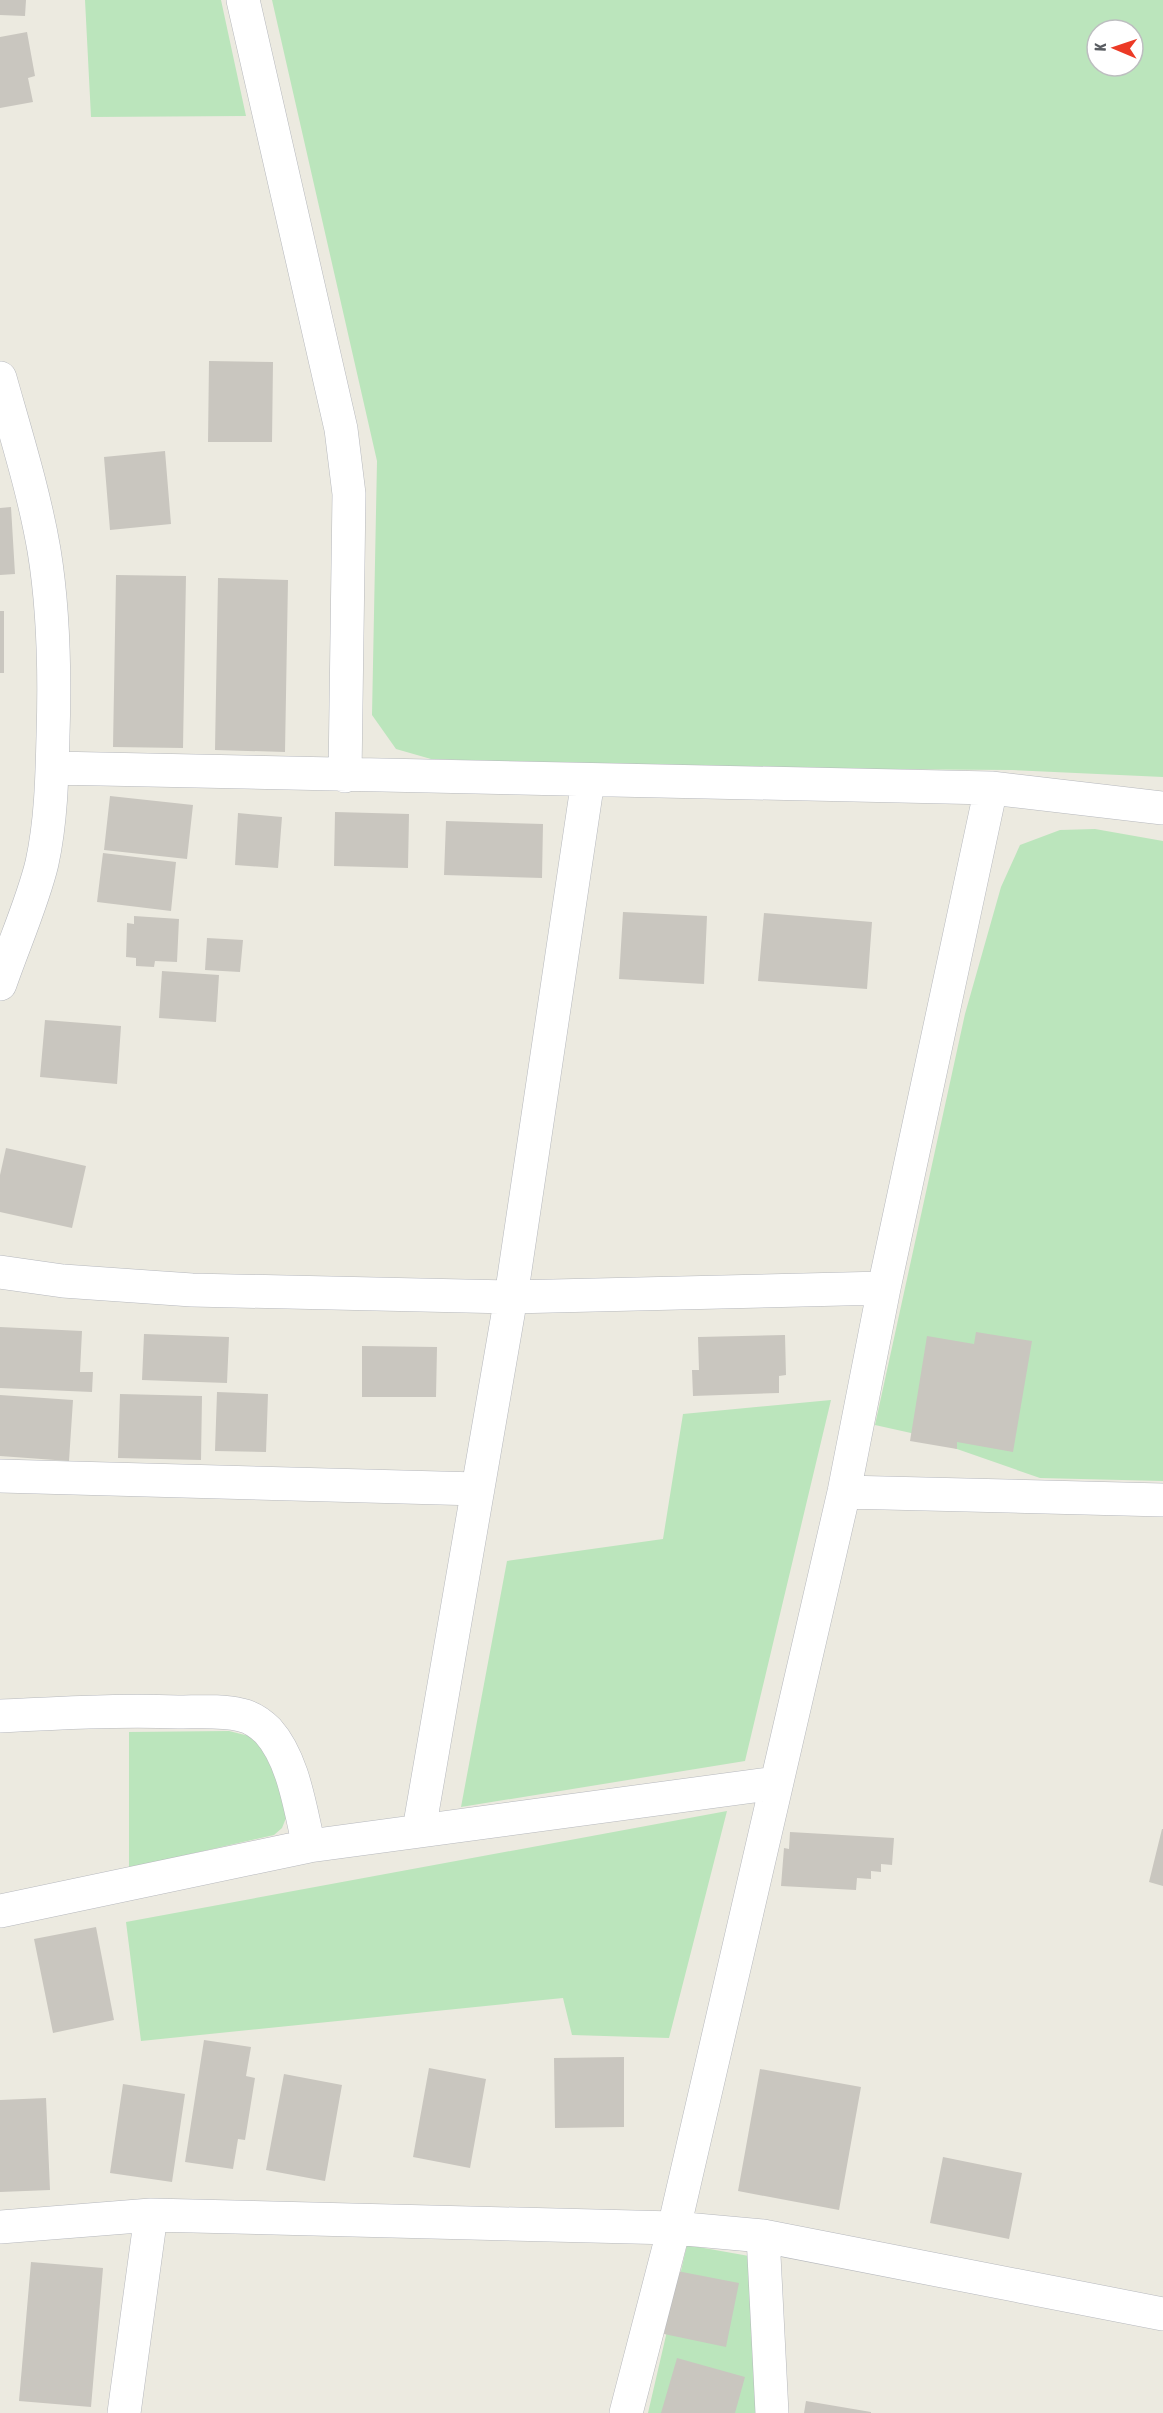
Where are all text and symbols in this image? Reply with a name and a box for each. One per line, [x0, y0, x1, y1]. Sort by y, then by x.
north arrow [1085, 18, 1145, 78]
text: K [1091, 43, 1109, 52]

